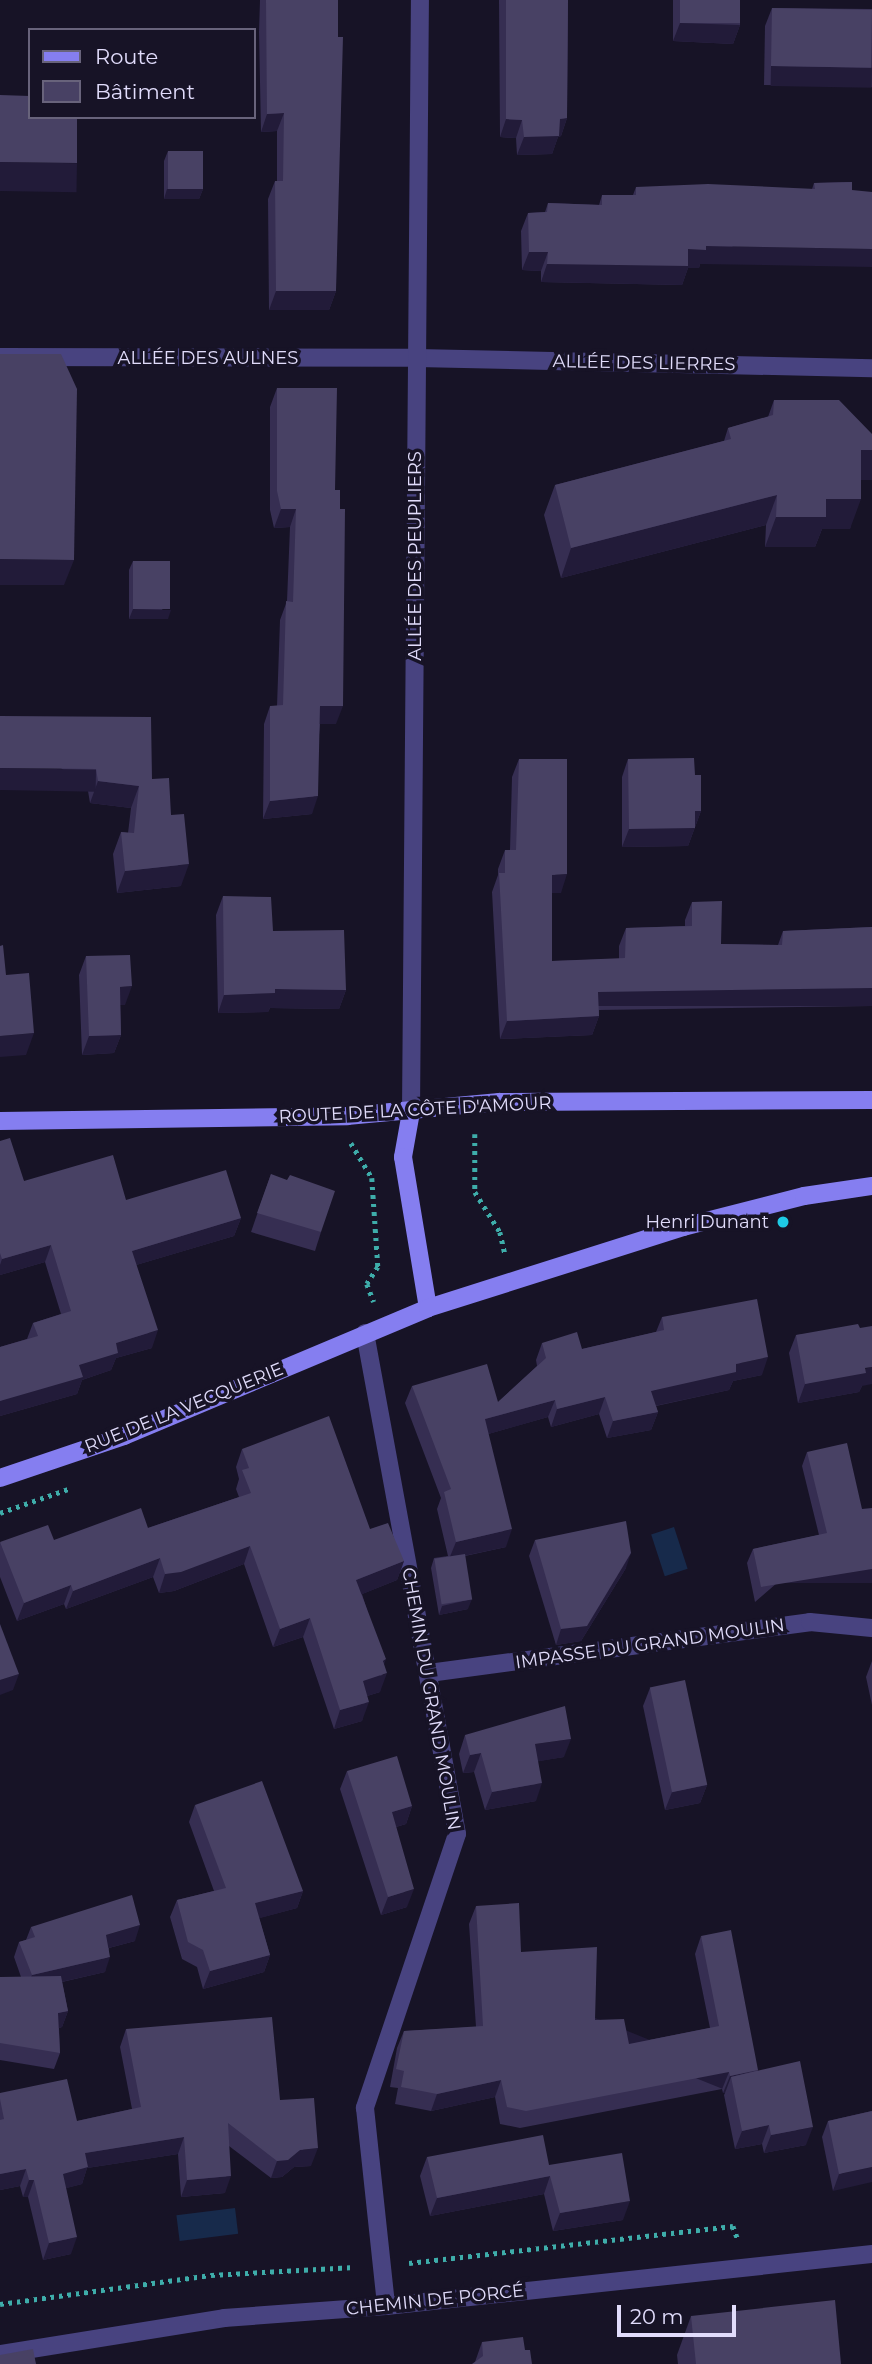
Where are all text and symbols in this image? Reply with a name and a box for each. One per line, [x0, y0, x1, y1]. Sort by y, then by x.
legend [28, 28, 256, 119]
text: Route [95, 44, 158, 69]
text: Bâtiment [95, 79, 195, 104]
street label: ALLÉE DES AULNES [118, 347, 298, 369]
street label: ALLÉE DES LIERRES [552, 351, 736, 375]
street label: ALLÉE DES PEUPLIERS [404, 451, 426, 661]
street label: ROUTE DE LA CÔTE D'AMOUR [278, 1092, 552, 1128]
place label: Henri Dunant [645, 1211, 769, 1233]
marker: Henri Dunant [775, 1214, 791, 1230]
street label: RUE DE LA VECQUERIE [82, 1358, 286, 1458]
street label: CHEMIN DU GRAND MOULIN [397, 1566, 465, 1832]
street label: IMPASSE DU GRAND MOULIN [514, 1614, 786, 1674]
street label: CHEMIN DE PORCÉ [345, 2280, 525, 2320]
scale bar [620, 2290, 739, 2334]
text: 20 m [630, 2304, 684, 2329]

